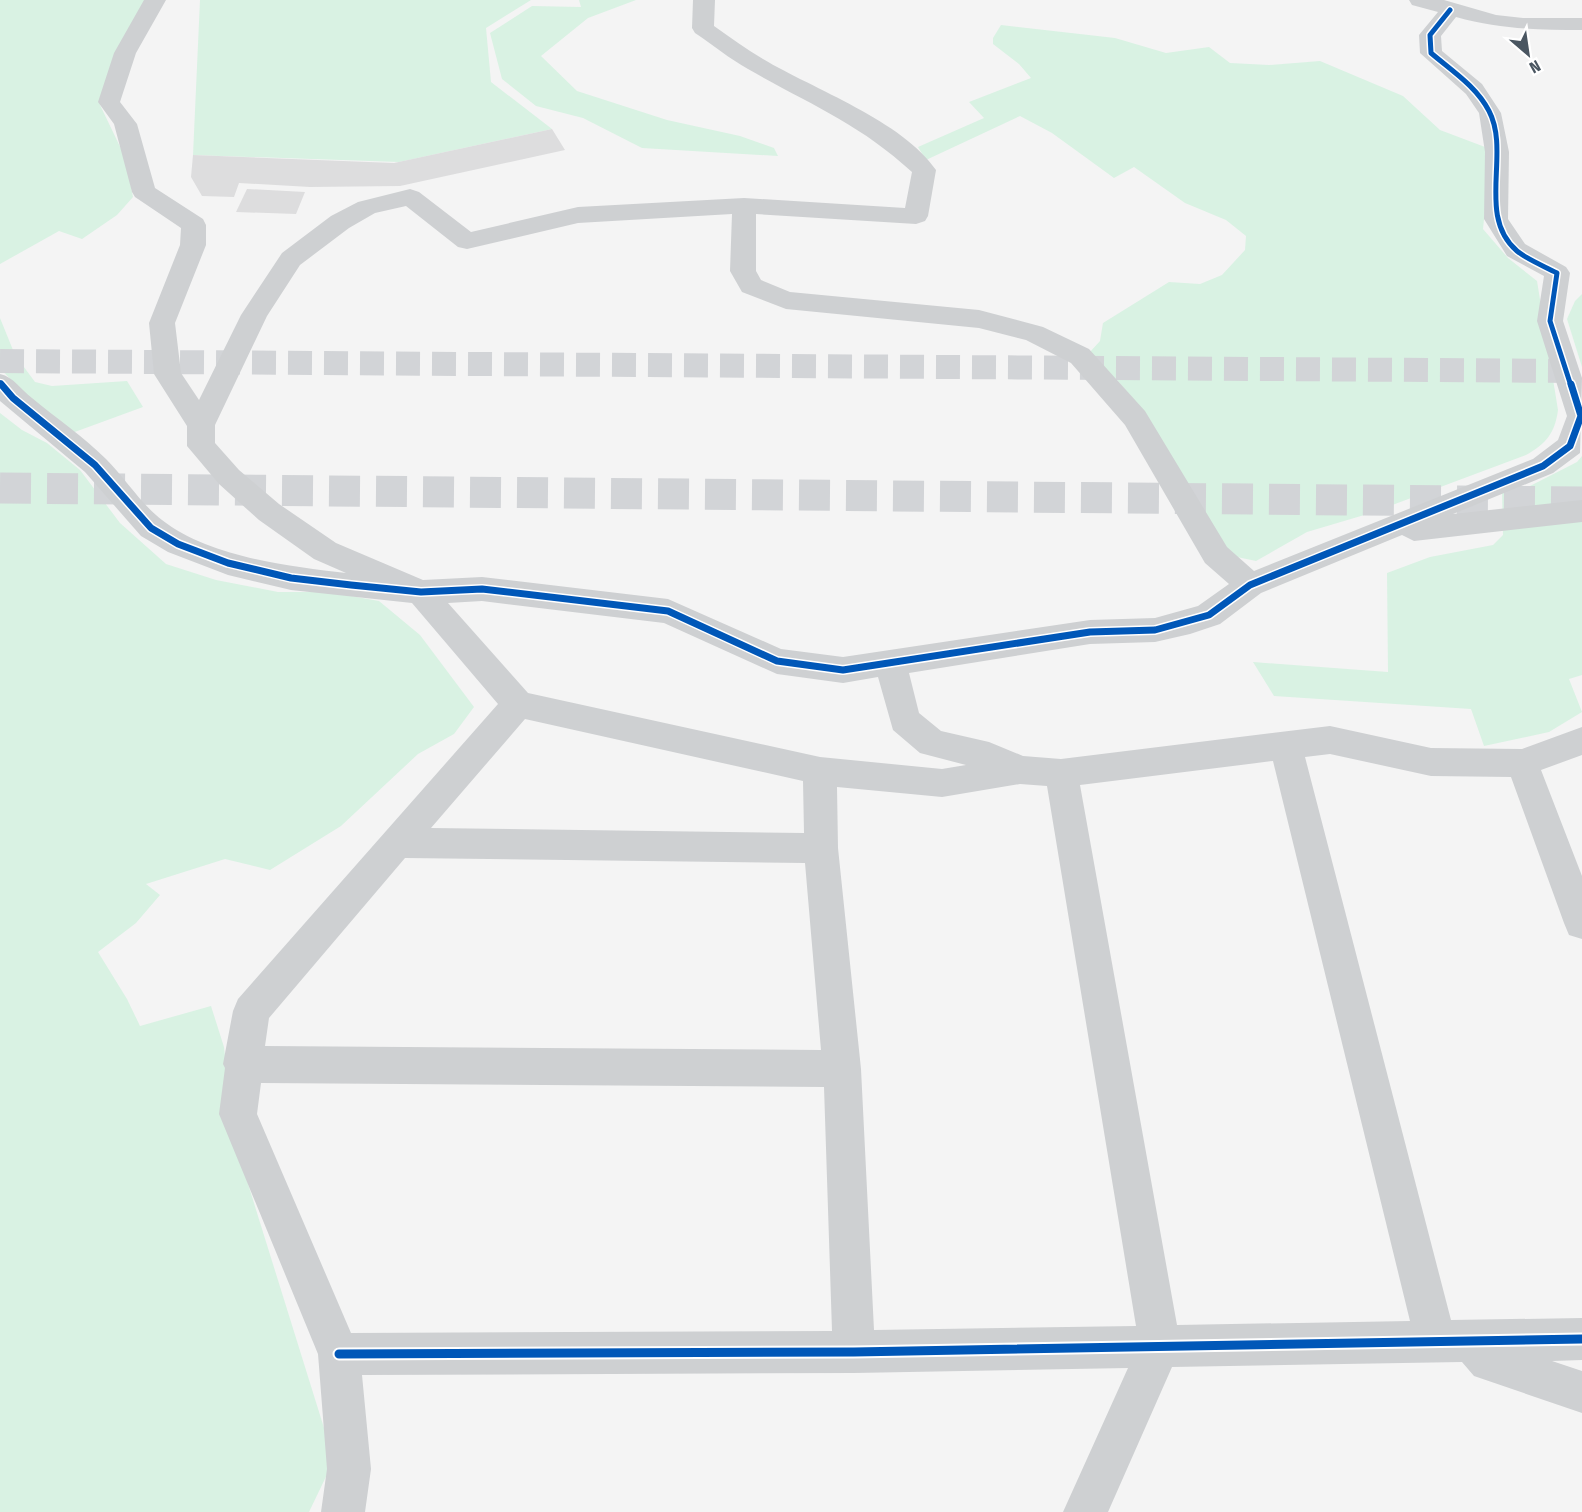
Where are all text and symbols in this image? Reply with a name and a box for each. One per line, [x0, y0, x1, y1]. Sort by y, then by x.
north arrow [1498, 24, 1558, 84]
text: N [1526, 56, 1544, 77]

